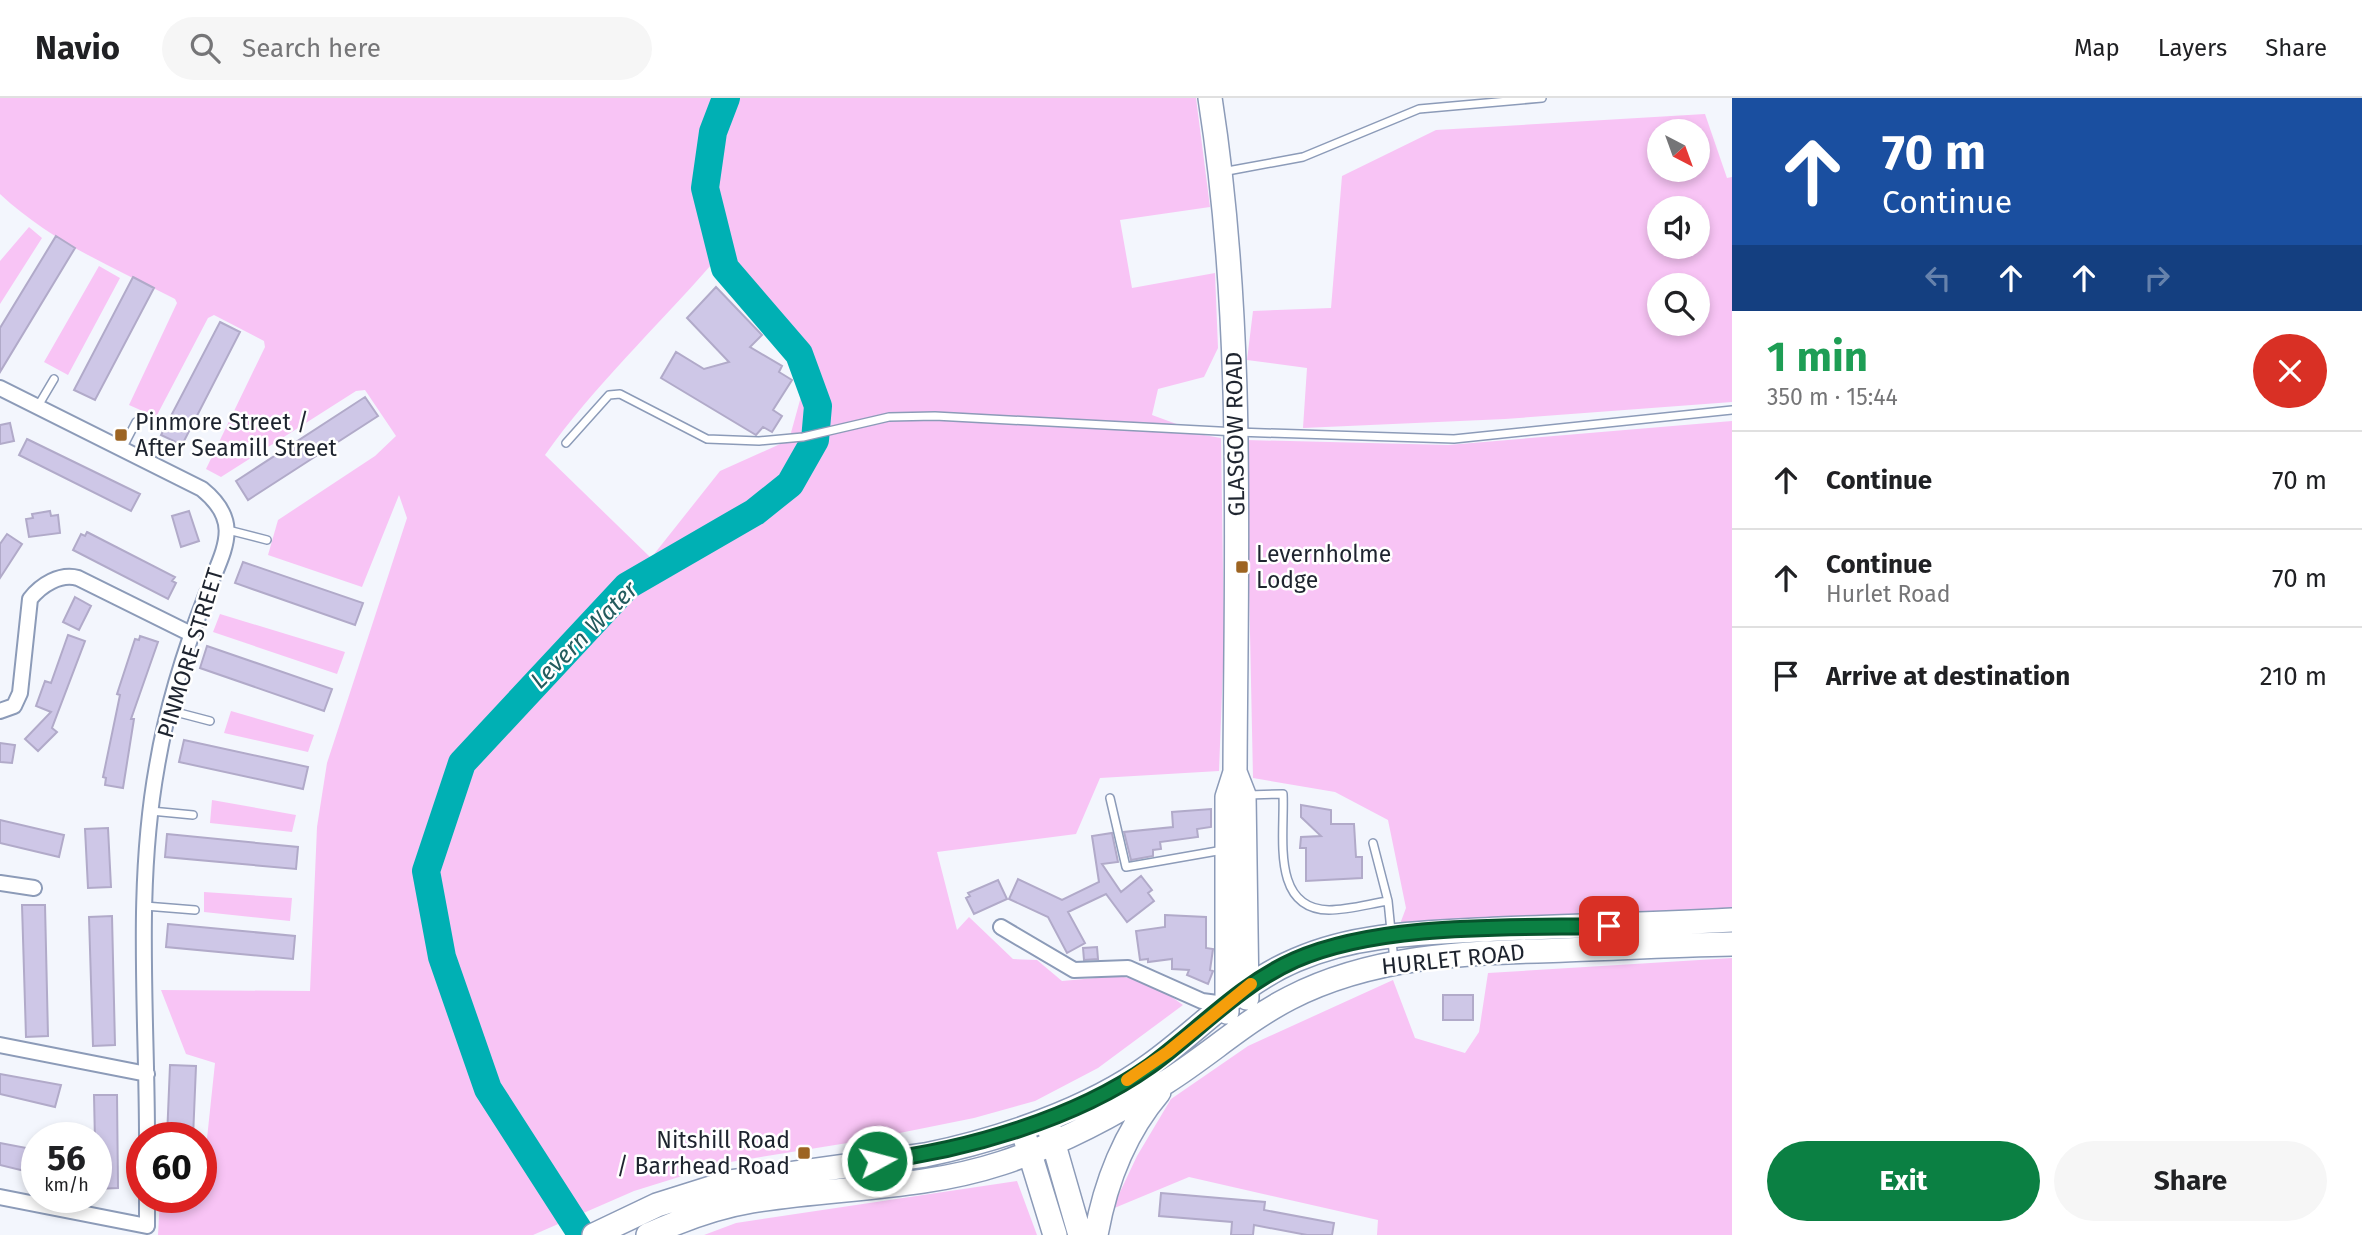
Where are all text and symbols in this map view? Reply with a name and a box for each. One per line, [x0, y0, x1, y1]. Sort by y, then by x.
search box [162, 17, 652, 80]
text: Navio [35, 28, 120, 68]
icon: search [186, 29, 224, 67]
text: Search here [242, 33, 381, 64]
text: Map [2074, 34, 2120, 62]
text: Layers [2158, 34, 2227, 62]
text: Share [2265, 34, 2327, 62]
north arrow [1647, 119, 1710, 182]
map controls [1647, 119, 1710, 336]
text: 70 m [1882, 123, 1986, 182]
icon: ahead [1767, 126, 1858, 217]
text: Continue [1882, 183, 2012, 221]
button: sound [1647, 196, 1710, 259]
icon: left [1919, 259, 1957, 297]
icon: ahead [1992, 259, 2030, 297]
icon: ahead [2065, 259, 2103, 297]
icon: right [2138, 259, 2176, 297]
button: search [1647, 273, 1710, 336]
text: 1 min [1767, 332, 1868, 382]
button: close [2253, 334, 2327, 408]
street label: GLASGOW ROAD [1220, 351, 1250, 517]
text: 350 m · 15:44 [1767, 383, 1898, 411]
place label: Pinmore Street / After Seamill Street [135, 408, 338, 462]
marker: Pinmore Street / After Seamill Street [113, 427, 129, 443]
icon: ahead [1767, 461, 1805, 499]
text: Continue [1826, 465, 1932, 496]
text: 70 m [2272, 465, 2327, 496]
place label: Levernholme Lodge [1256, 540, 1391, 594]
text: Continue [1826, 549, 1932, 580]
marker: Levernholme Lodge [1234, 559, 1250, 575]
icon: ahead [1767, 559, 1805, 597]
text: 70 m [2272, 563, 2327, 594]
street label: PINMORE STREET [151, 565, 229, 741]
water label: Levern Water [525, 575, 644, 694]
text: Hurlet Road [1826, 580, 1951, 608]
icon: arrive [1767, 657, 1805, 695]
text: Arrive at destination [1826, 661, 2070, 692]
text: 210 m [2260, 661, 2327, 692]
pin [1579, 896, 1639, 956]
icon: arrive [1590, 907, 1628, 945]
street label: HURLET ROAD [1380, 938, 1526, 980]
speed limit sign: 60 [126, 1122, 217, 1213]
position arrow [840, 1124, 914, 1198]
place label: Nitshill Road / Barrhead Road [617, 1126, 790, 1180]
text: 56 [47, 1137, 86, 1179]
button: Exit [1767, 1141, 2040, 1221]
button: Share [2054, 1141, 2327, 1221]
marker: Nitshill Road / Barrhead Road [796, 1145, 812, 1161]
text: km/h [44, 1174, 89, 1196]

